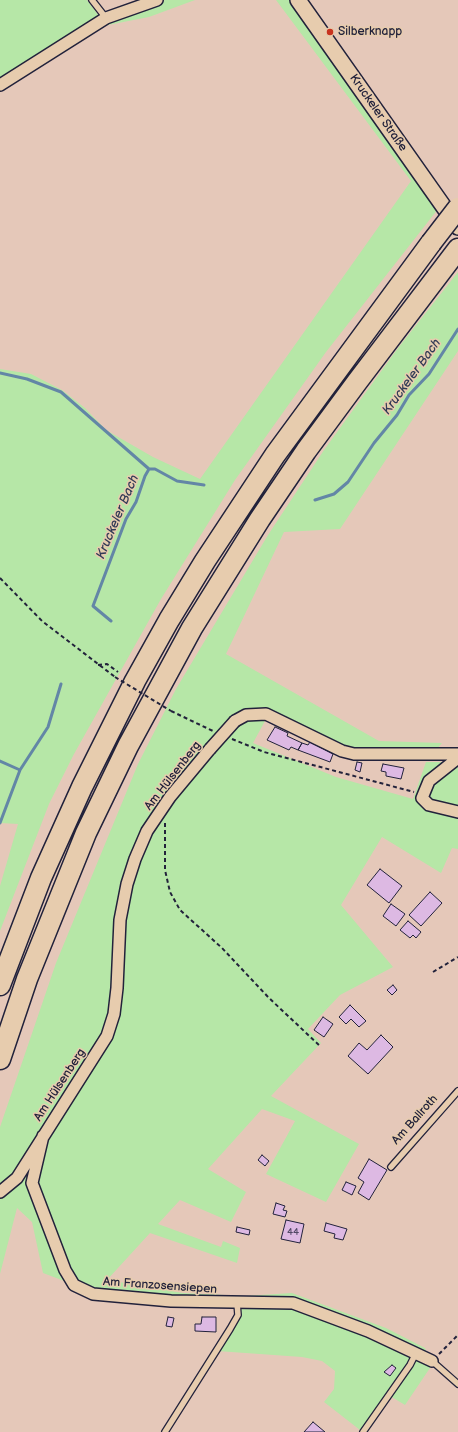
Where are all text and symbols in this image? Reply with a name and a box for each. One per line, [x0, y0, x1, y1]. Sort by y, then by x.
place label: Silberknapp [338, 25, 402, 39]
marker: Silberknapp [325, 27, 335, 37]
street label: Kruckeler Straße [346, 72, 410, 154]
water label: Kruckeler Bach [379, 336, 445, 418]
water label: Kruckeler Bach [93, 473, 143, 561]
street label: Am Hülsenberg [142, 739, 204, 813]
street label: Am Hülsenberg [31, 1046, 89, 1124]
street label: Am Ballroth [389, 1092, 441, 1148]
house number: 44 [287, 1226, 299, 1238]
street label: Am Franzosensiepen [103, 1275, 217, 1297]

